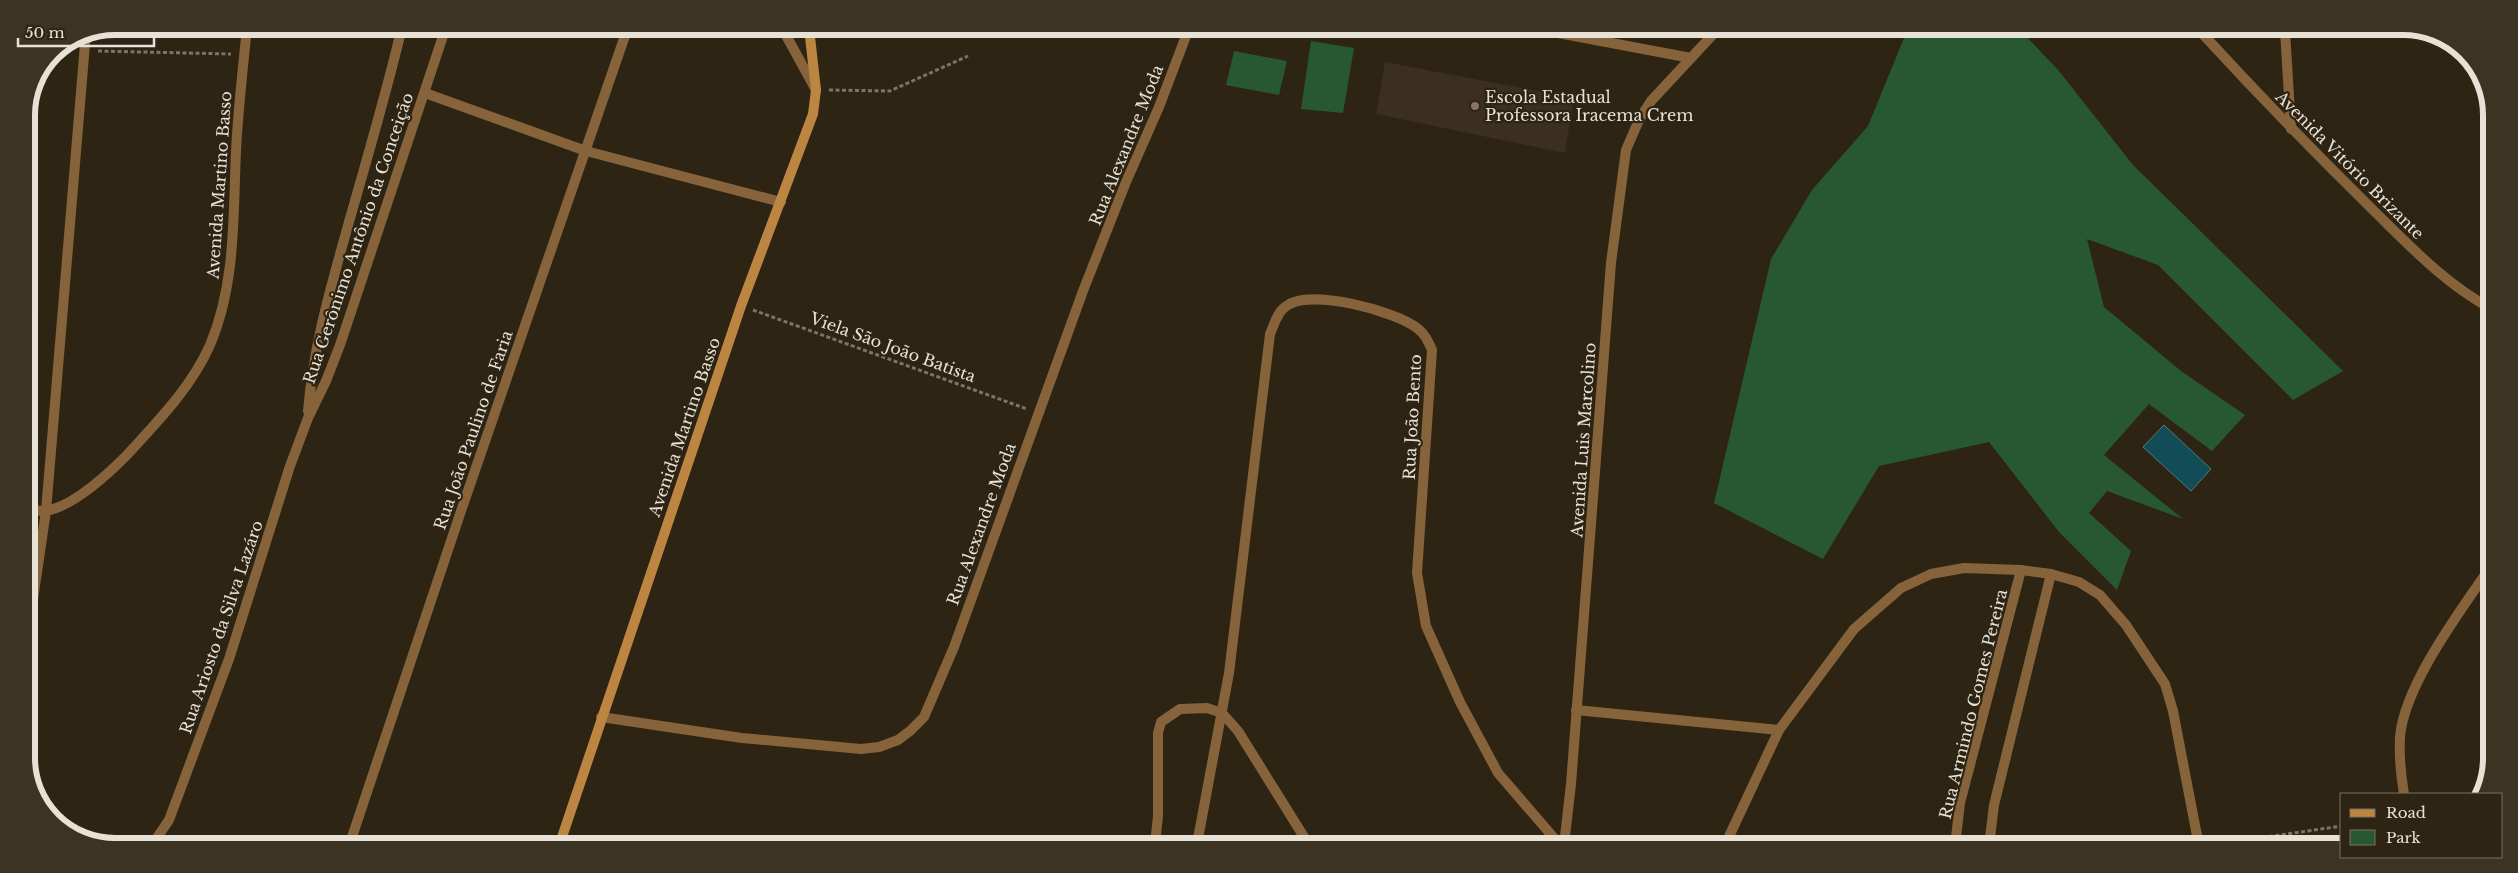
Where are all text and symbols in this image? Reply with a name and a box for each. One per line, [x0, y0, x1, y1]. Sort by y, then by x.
scale bar [18, 15, 154, 47]
text: 50 m [25, 23, 65, 42]
street label: Rua Alexandre Moda [1085, 62, 1167, 228]
street label: Avenida Vitório Brizante [2271, 86, 2428, 243]
place label: Escola Estadual Professora Iracema Crem [1485, 87, 1693, 125]
street label: Avenida Martino Basso [202, 90, 236, 281]
street label: Rua Gerônimo Antônio da Conceição [299, 90, 417, 386]
marker: Escola Estadual Professora Iracema Crem [1469, 100, 1481, 112]
street label: Viela São João Batista [806, 307, 979, 386]
street label: Rua João Paulino de Faria [429, 328, 517, 532]
street label: Avenida Martino Basso [644, 335, 724, 520]
street label: Avenida Luis Marcolino [1566, 342, 1600, 539]
street label: Rua João Bento [1399, 354, 1425, 480]
street label: Rua Alexandre Moda [942, 440, 1020, 608]
street label: Rua Ariosto da Silva Lazáro [175, 518, 267, 736]
street label: Rua Armindo Gomes Pereira [1935, 587, 2011, 821]
legend [2340, 793, 2503, 858]
text: Road [2386, 803, 2426, 822]
text: Park [2386, 828, 2422, 847]

